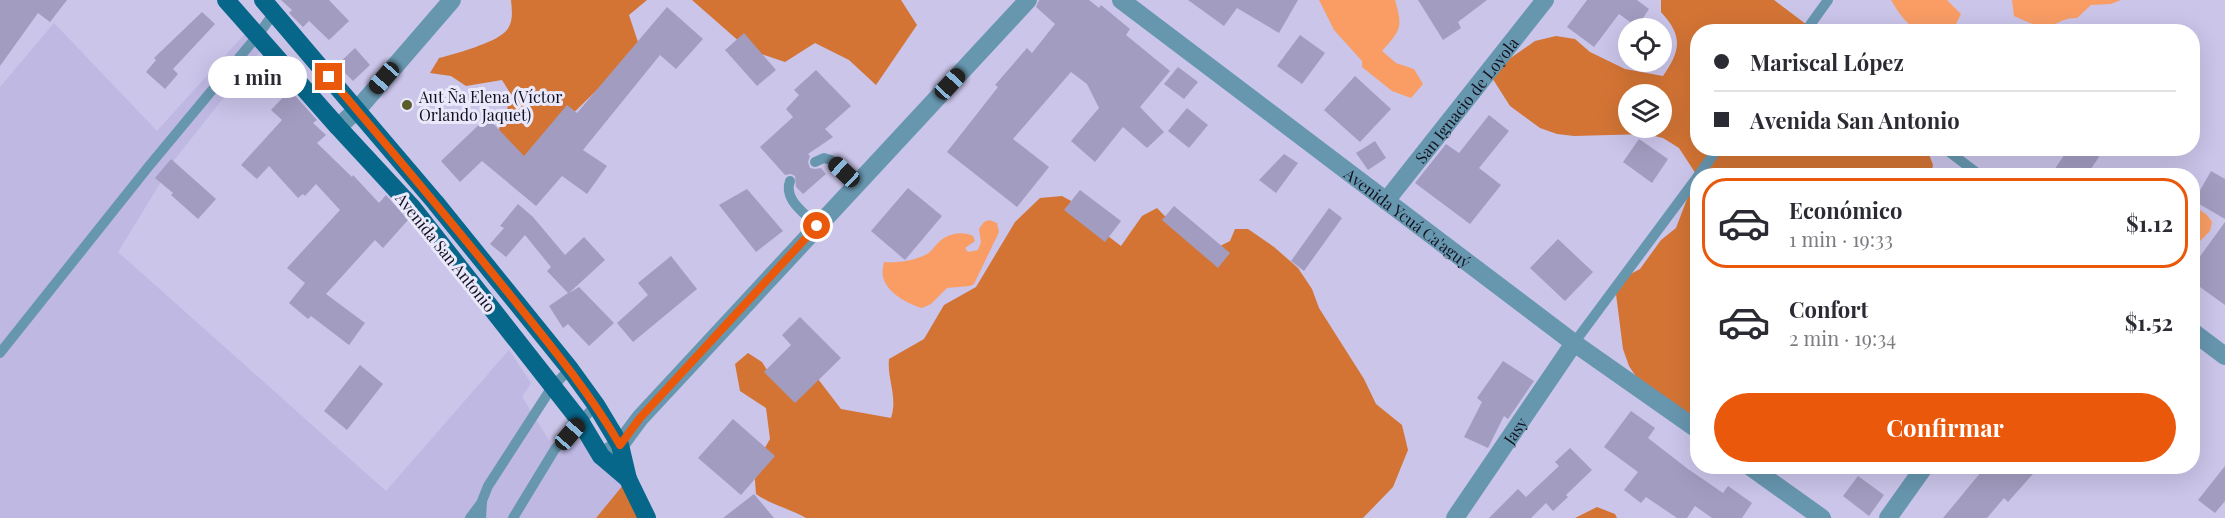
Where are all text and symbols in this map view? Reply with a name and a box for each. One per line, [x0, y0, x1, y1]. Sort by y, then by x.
map controls [1618, 18, 1672, 138]
button: locate [1618, 18, 1672, 72]
street label: San Ignacio de Loyola [1410, 32, 1522, 167]
text: Mariscal López [1750, 47, 1904, 77]
callout: 1 min [209, 56, 308, 98]
car [365, 59, 403, 97]
text: 1 min [233, 63, 282, 90]
route end [315, 63, 342, 90]
car [931, 65, 969, 103]
button: layers [1618, 84, 1672, 138]
place label: Aut Ña Elena (Víctor Orlando Jaquet) [418, 86, 562, 125]
marker: Aut Ña Elena (Víctor Orlando Jaquet) [400, 98, 414, 112]
text: Avenida San Antonio [1750, 105, 1960, 135]
car [825, 153, 863, 191]
street label: Avenida Ycuá Ca'aguý [1340, 162, 1475, 272]
street label: Avenida San Antonio [391, 187, 501, 316]
text: Económico [1789, 195, 1902, 225]
icon: car [1717, 196, 1771, 250]
text: $1.12 [2126, 208, 2173, 238]
route start [803, 212, 830, 239]
text: 1 min · 19:33 [1789, 225, 1893, 252]
text: Confort [1789, 294, 1868, 324]
icon: car [1717, 295, 1771, 349]
text: $1.52 [2125, 307, 2173, 337]
text: 2 min · 19:34 [1789, 324, 1896, 351]
button: Confirmar [1714, 393, 2176, 462]
street label: Jasy [1497, 413, 1531, 449]
car [551, 415, 589, 453]

